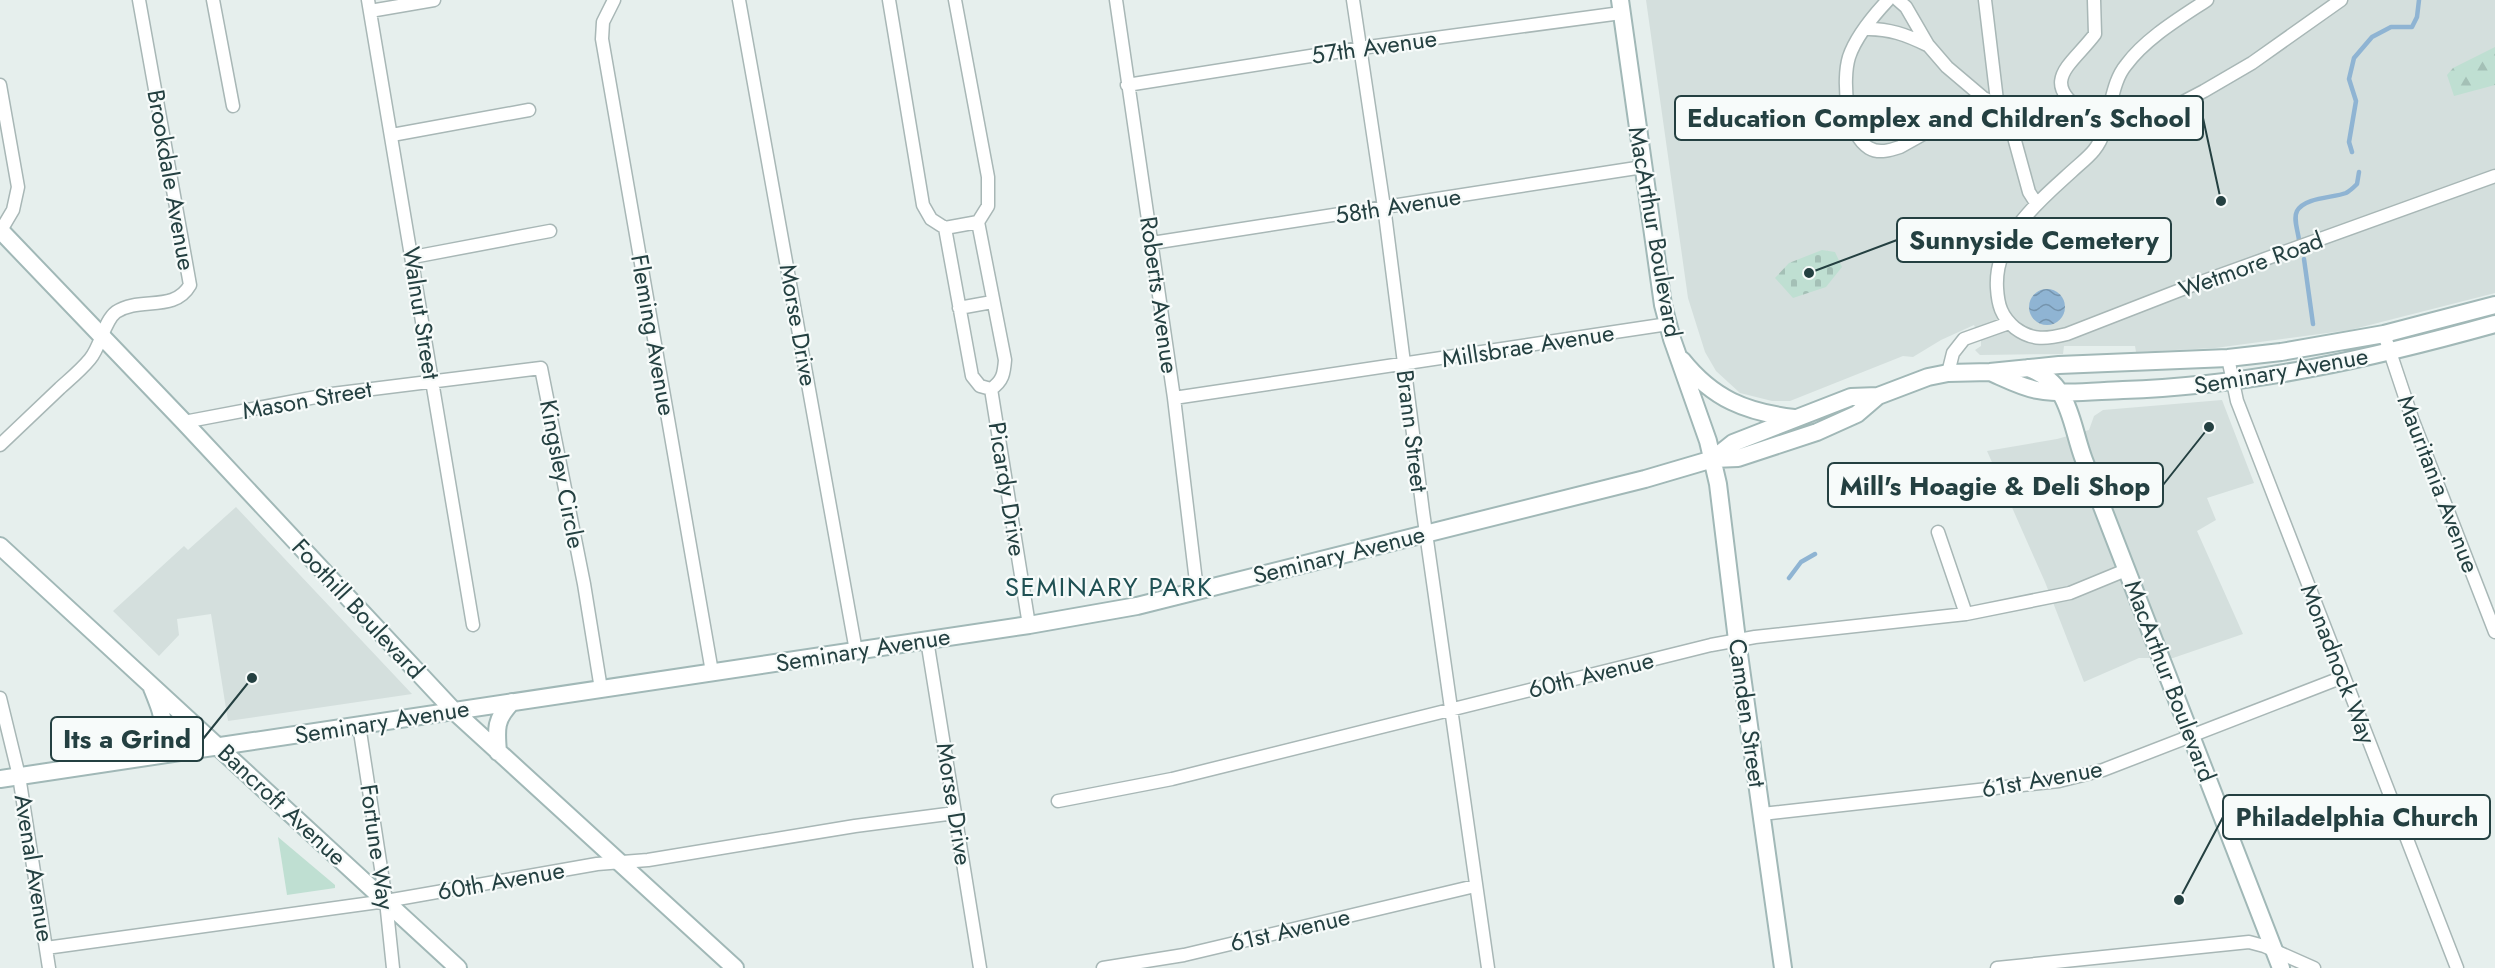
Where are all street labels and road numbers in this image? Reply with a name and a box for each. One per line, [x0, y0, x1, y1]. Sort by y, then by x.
street label: 57th Avenue [1309, 20, 1439, 73]
street label: Brookdale Avenue [138, 87, 205, 273]
street label: MacArthur Boulevard [1620, 124, 1691, 340]
street label: 58th Avenue [1332, 178, 1463, 233]
street label: Roberts Avenue [1131, 214, 1188, 376]
street label: Wetmore Road [2174, 222, 2328, 307]
street label: Walnut Street [394, 244, 449, 382]
street label: Fleming Avenue [622, 252, 685, 418]
street label: Morse Drive [771, 261, 826, 389]
street label: Millsbrae Avenue [1439, 315, 1617, 376]
street label: Seminary Avenue [2191, 338, 2371, 403]
street label: Brann Street [1388, 368, 1437, 494]
street label: Mason Street [239, 371, 375, 428]
street label: Mauritania Avenue [2388, 390, 2488, 578]
street label: Kingsley Circle [531, 396, 594, 551]
street label: Picardy Drive [980, 419, 1035, 559]
street label: Seminary Avenue [1249, 516, 1429, 593]
street label: Foothill Boulevard [284, 531, 433, 687]
street label: MacArthur Boulevard [2116, 575, 2225, 787]
street label: Monadnock Way [2292, 579, 2385, 749]
street label: Seminary Avenue [773, 618, 953, 681]
street label: Camden Street [1720, 636, 1775, 790]
street label: 60th Avenue [1524, 642, 1657, 707]
street label: Seminary Avenue [292, 690, 472, 753]
street label: Bancroft Avenue [210, 736, 354, 874]
street label: Morse Drive [928, 740, 981, 868]
street label: 61st Avenue [1979, 751, 2105, 806]
street label: Fortune Way [351, 782, 404, 912]
street label: Avenal Avenue [6, 792, 63, 944]
street label: 60th Avenue [435, 852, 567, 909]
street label: 61st Avenue [1226, 899, 1353, 960]

